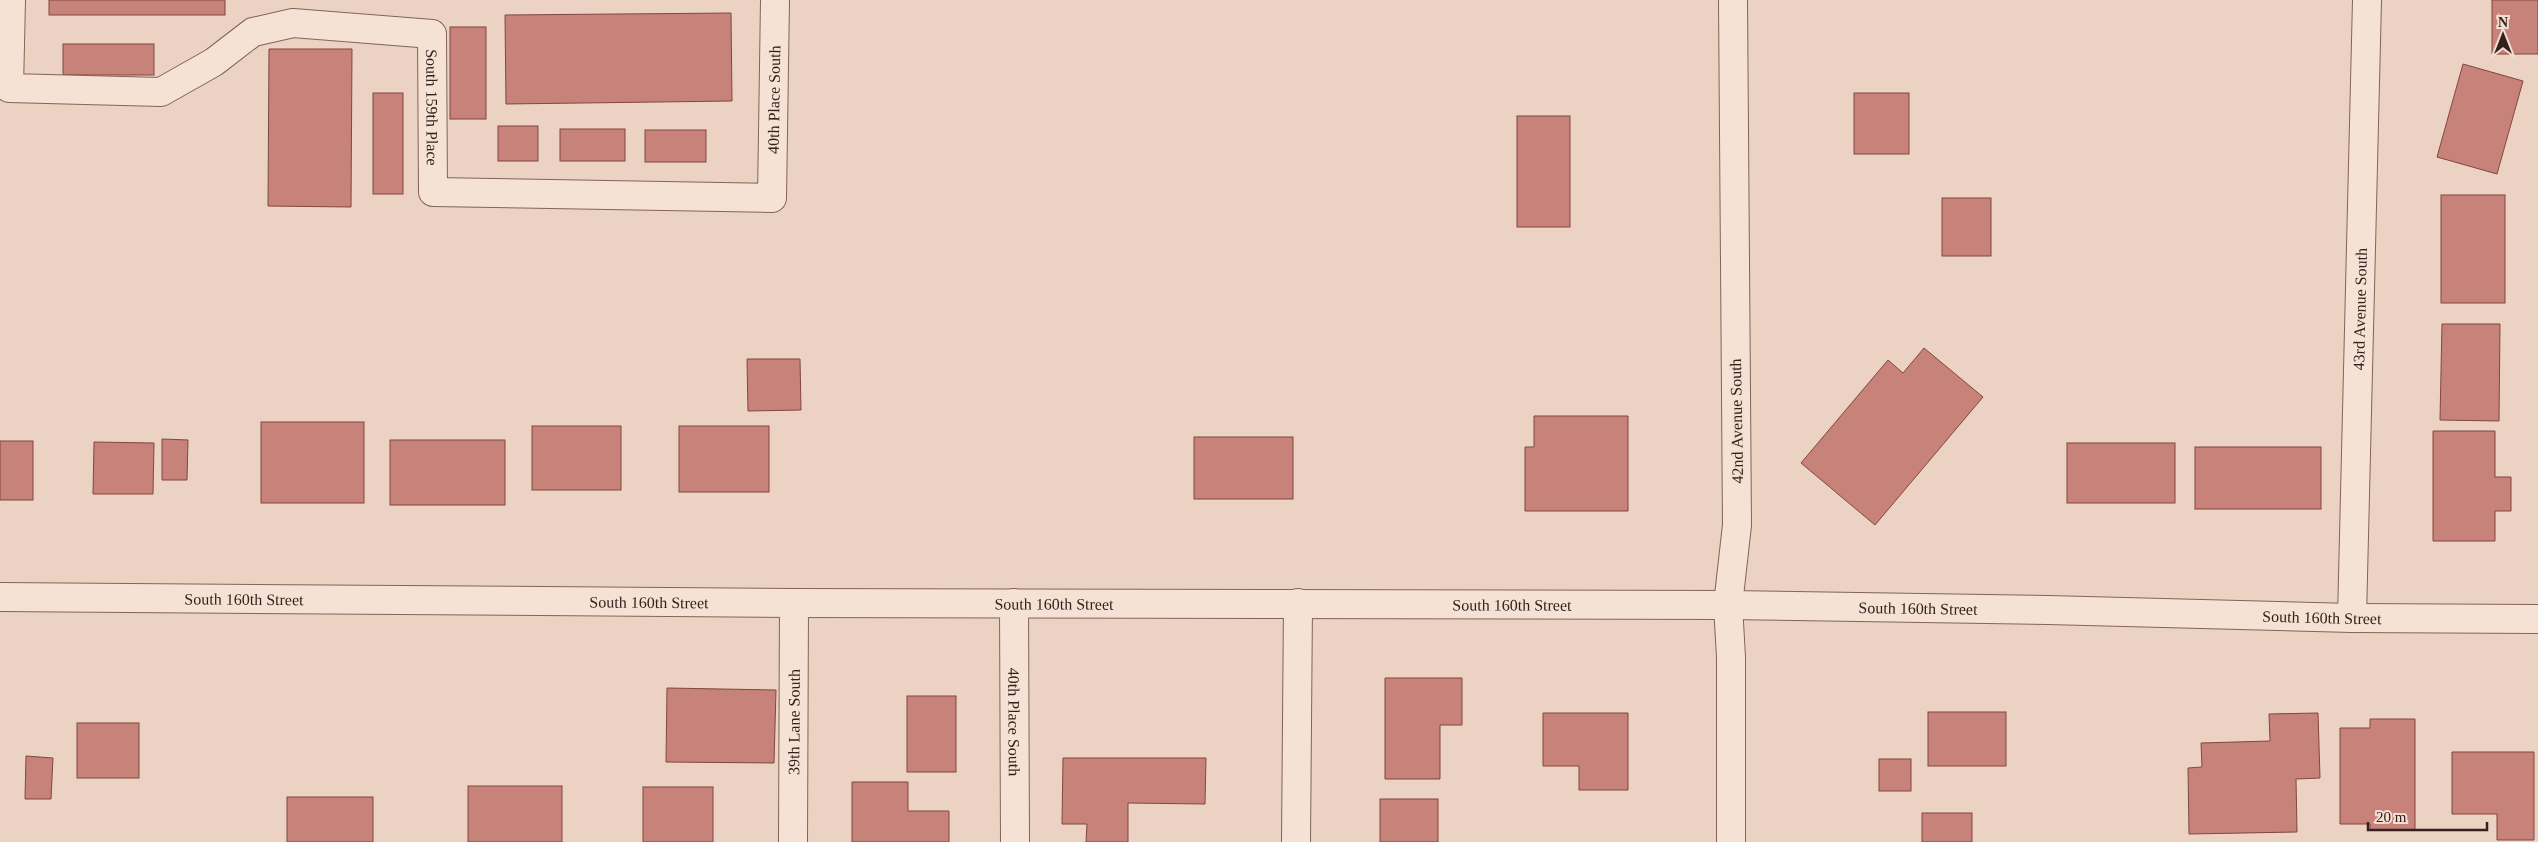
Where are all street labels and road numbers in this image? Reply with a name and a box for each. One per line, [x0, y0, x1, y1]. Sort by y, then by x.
street label: 40th Place South [765, 45, 783, 154]
street label: South 159th Place [423, 49, 441, 166]
street label: 43rd Avenue South [2350, 248, 2370, 370]
street label: 42nd Avenue South [1727, 358, 1746, 484]
street label: South 160th Street [184, 590, 304, 608]
street label: South 160th Street [589, 593, 709, 611]
street label: South 160th Street [994, 595, 1114, 613]
street label: South 160th Street [1452, 596, 1572, 614]
street label: South 160th Street [1858, 599, 1978, 618]
street label: South 160th Street [2262, 608, 2382, 627]
street label: 40th Place South [1005, 668, 1023, 776]
street label: 39th Lane South [785, 669, 803, 775]

